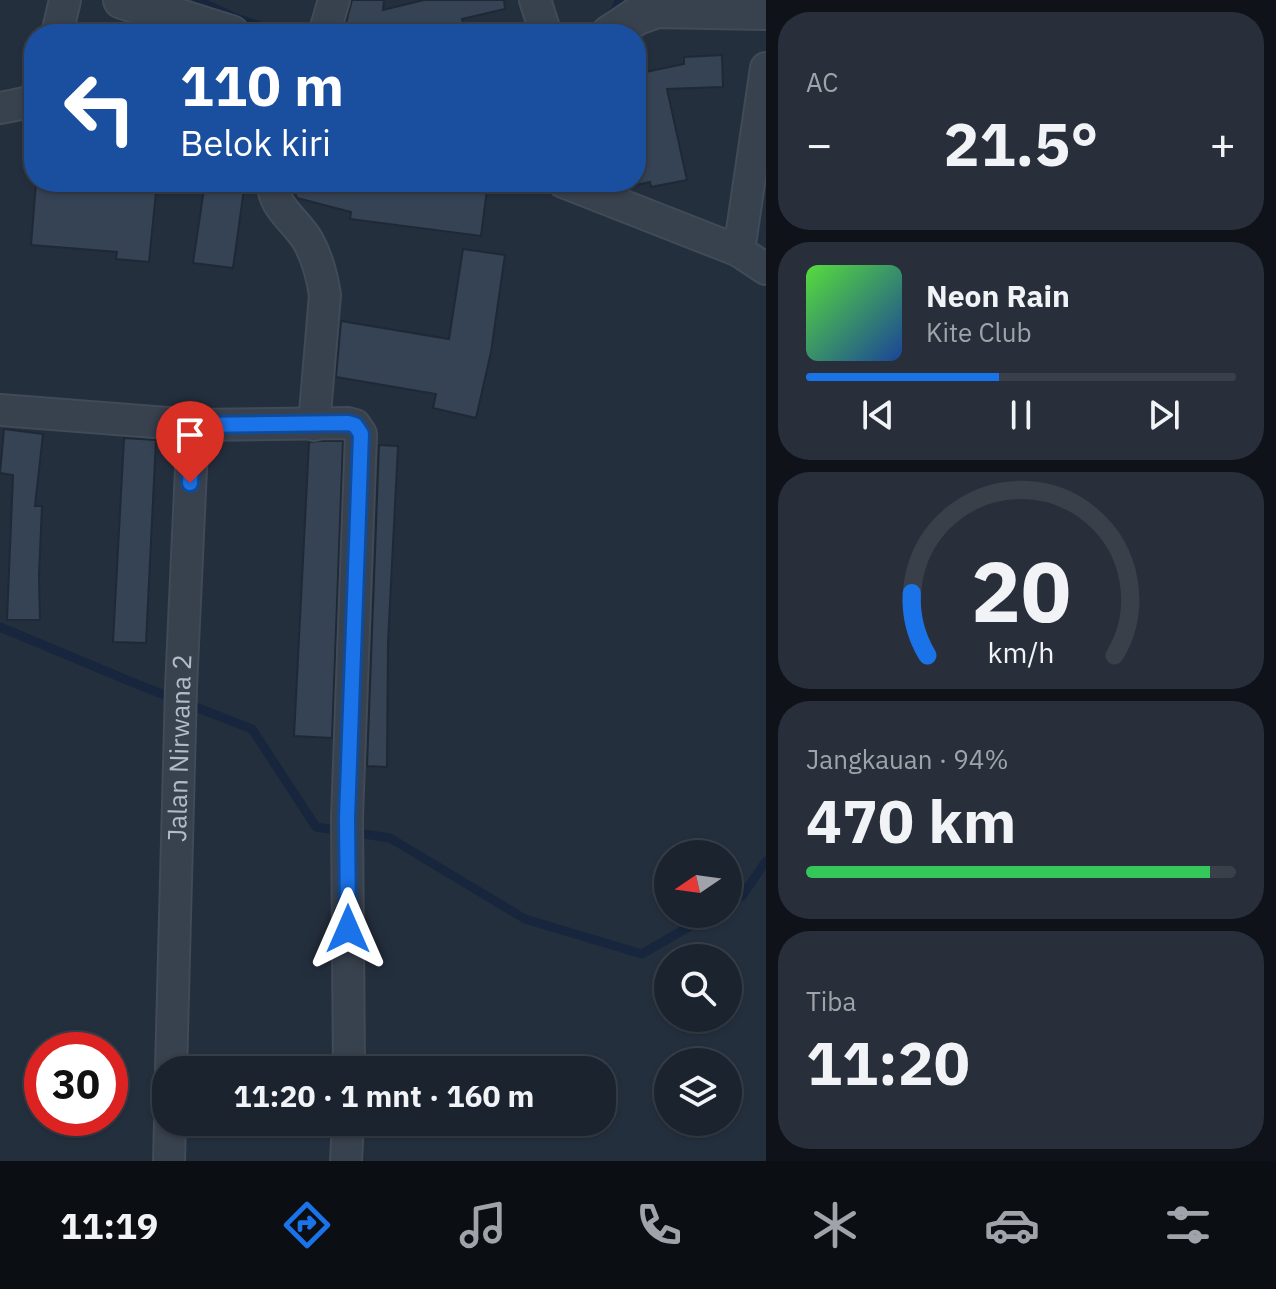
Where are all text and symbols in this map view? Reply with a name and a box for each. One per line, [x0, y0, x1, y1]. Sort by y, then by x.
text: 110 m [180, 49, 344, 121]
icon: left [48, 56, 152, 160]
text: AC [806, 65, 838, 99]
text: 21.5° [944, 104, 1098, 183]
text: − [806, 115, 832, 172]
text: + [1210, 115, 1236, 172]
text: Belok kiri [180, 119, 331, 166]
text: Neon Rain [926, 276, 1070, 315]
text: Kite Club [926, 315, 1031, 349]
icon: previous [856, 393, 900, 437]
icon: pause [999, 393, 1043, 437]
icon: next [1142, 393, 1186, 437]
pin [156, 401, 224, 483]
icon: arrive [168, 413, 212, 457]
text: 20 [971, 537, 1071, 645]
text: km/h [987, 635, 1055, 672]
street label: Jalan Nirwana 2 [159, 654, 199, 842]
text: Jangkauan · 94% [806, 742, 1009, 776]
text: 470 km [806, 781, 1016, 860]
north arrow [654, 840, 742, 928]
map controls [654, 840, 742, 1136]
position arrow [306, 887, 390, 971]
button: search [654, 944, 742, 1032]
text: Tiba [806, 984, 856, 1018]
text: 11:20 [806, 1023, 970, 1102]
speed limit sign: 30 [24, 1032, 128, 1136]
button: layers [654, 1048, 742, 1136]
text: 11:20 · 1 mnt · 160 m [234, 1076, 534, 1115]
icon: directions [279, 1197, 335, 1253]
icon: music [455, 1197, 511, 1253]
icon: phone [631, 1197, 687, 1253]
icon: climate [807, 1197, 863, 1253]
icon: car [984, 1197, 1040, 1253]
icon: filters [1160, 1197, 1216, 1253]
text: 11:19 [60, 1202, 158, 1249]

